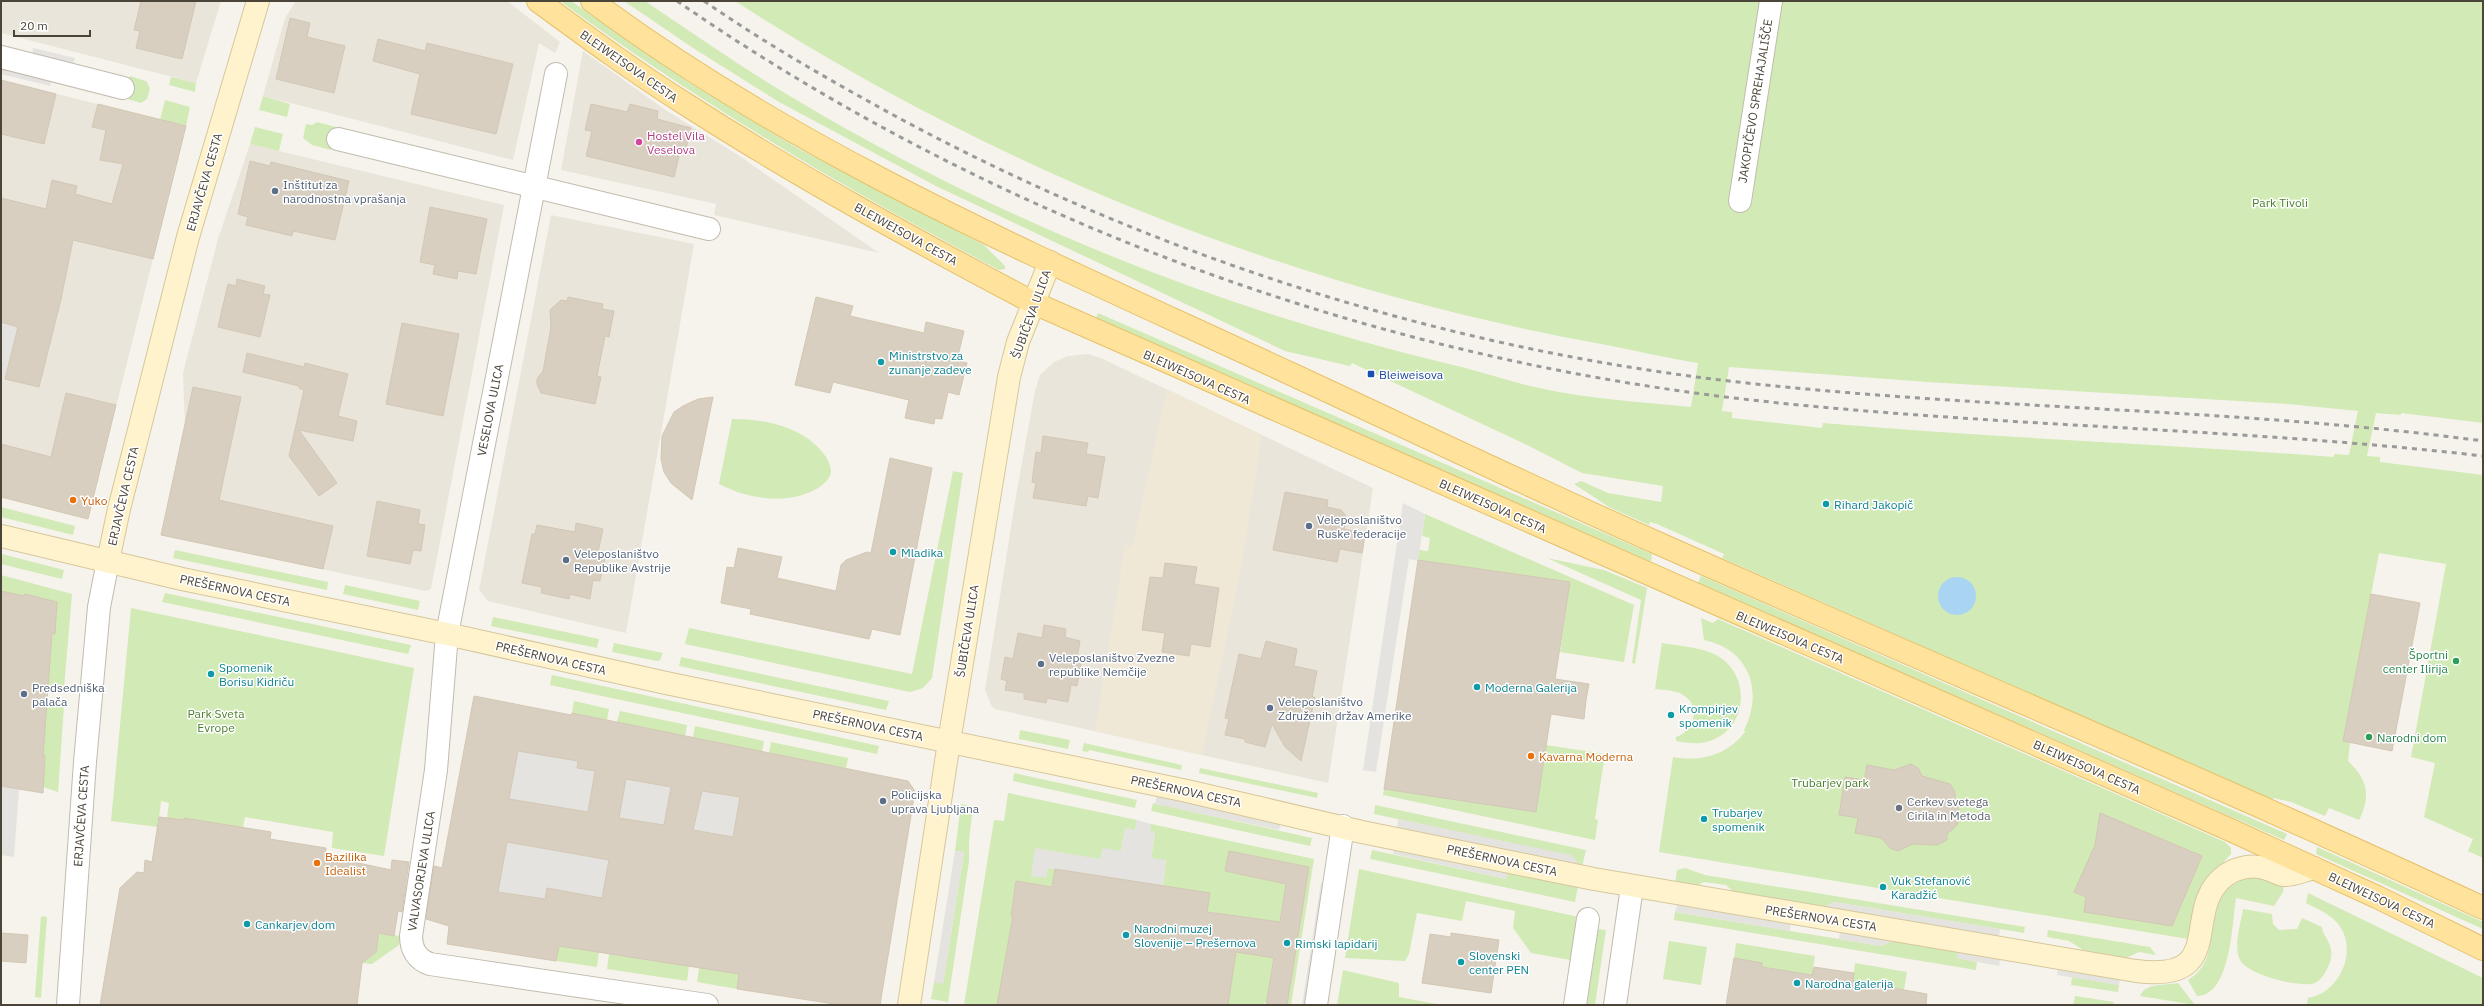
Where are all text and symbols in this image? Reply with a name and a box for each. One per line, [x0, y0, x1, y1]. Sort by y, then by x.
scale bar [14, 12, 90, 38]
text: 20 m [20, 18, 48, 33]
street label: JAKOPIČEVO SPREHAJALIŠČE [1735, 18, 1775, 184]
street label: BLEIWEISOVA CESTA [577, 27, 681, 106]
place label: Hostel Vila Veselova [647, 128, 705, 157]
street label: ERJAVČEVA CESTA [183, 131, 225, 233]
marker: Hostel Vila Veselova [634, 137, 644, 147]
place label: Inštitut za narodnostna vprašanja [283, 177, 407, 206]
marker: Inštitut za narodnostna vprašanja [270, 186, 280, 196]
park label: Park Tivoli [2252, 195, 2308, 210]
street label: BLEIWEISOVA CESTA [852, 199, 961, 269]
street label: ŠUBIČEVA ULICA [1008, 267, 1054, 361]
street label: BLEIWEISOVA CESTA [1141, 347, 1253, 408]
place label: Ministrstvo za zunanje zadeve [889, 348, 972, 377]
marker: Ministrstvo za zunanje zadeve [876, 357, 886, 367]
street label: VESELOVA ULICA [474, 362, 506, 457]
place label: Bleiweisova [1379, 367, 1444, 382]
marker: Bleiweisova [1366, 369, 1376, 379]
street label: ERJAVČEVA CESTA [104, 445, 142, 547]
street label: BLEIWEISOVA CESTA [1437, 476, 1549, 537]
place label: Yuko [81, 493, 108, 508]
marker: Yuko [68, 495, 78, 505]
place label: Rihard Jakopič [1834, 497, 1913, 512]
marker: Rihard Jakopič [1821, 499, 1831, 509]
place label: Veleposlaništvo Ruske federacije [1317, 512, 1407, 541]
marker: Veleposlaništvo Ruske federacije [1304, 521, 1314, 531]
place label: Mladika [901, 545, 944, 560]
place label: Veleposlaništvo Republike Avstrije [574, 546, 671, 575]
marker: Mladika [888, 547, 898, 557]
marker: Veleposlaništvo Republike Avstrije [561, 555, 571, 565]
street label: PREŠERNOVA CESTA [178, 571, 292, 609]
street label: ŠUBIČEVA ULICA [952, 583, 982, 678]
street label: BLEIWEISOVA CESTA [1734, 607, 1847, 667]
street label: PREŠERNOVA CESTA [494, 638, 608, 678]
place label: Športni center Ilirija [2383, 647, 2449, 676]
place label: Veleposlaništvo Zvezne republike Nemčije [1049, 650, 1175, 679]
marker: Športni center Ilirija [2451, 656, 2461, 666]
marker: Veleposlaništvo Zvezne republike Nemčije [1036, 659, 1046, 669]
place label: Spomenik Borisu Kidriču [219, 660, 294, 689]
marker: Spomenik Borisu Kidriču [206, 669, 216, 679]
place label: Predsedniška palača [32, 680, 105, 709]
place label: Moderna Galerija [1485, 680, 1577, 695]
marker: Moderna Galerija [1472, 682, 1482, 692]
marker: Predsedniška palača [19, 689, 29, 699]
place label: Veleposlaništvo Združenih držav Amerike [1278, 694, 1412, 723]
place label: Krompirjev spomenik [1679, 701, 1738, 730]
marker: Veleposlaništvo Združenih držav Amerike [1265, 703, 1275, 713]
park label: Park Sveta Evrope [187, 706, 245, 735]
street label: PREŠERNOVA CESTA [811, 706, 925, 744]
marker: Krompirjev spomenik [1666, 710, 1676, 720]
place label: Narodni dom [2377, 730, 2447, 745]
marker: Narodni dom [2364, 732, 2374, 742]
street label: BLEIWEISOVA CESTA [2031, 737, 2143, 798]
place label: Kavarna Moderna [1539, 749, 1634, 764]
marker: Kavarna Moderna [1526, 751, 1536, 761]
street label: ERJAVČEVA CESTA [70, 765, 92, 867]
street label: PREŠERNOVA CESTA [1129, 772, 1243, 810]
park label: Trubarjev park [1791, 775, 1869, 790]
place label: Policijska uprava Ljubljana [891, 787, 980, 816]
place label: Cerkev svetega Cirila in Metoda [1907, 794, 1991, 823]
marker: Policijska uprava Ljubljana [878, 796, 888, 806]
marker: Cerkev svetega Cirila in Metoda [1894, 803, 1904, 813]
place label: Trubarjev spomenik [1712, 805, 1765, 834]
street label: VALVASORJEVA ULICA [404, 809, 438, 932]
marker: Trubarjev spomenik [1699, 814, 1709, 824]
street label: PREŠERNOVA CESTA [1445, 841, 1559, 879]
place label: Bazilika Idealist [325, 849, 367, 878]
marker: Bazilika Idealist [312, 858, 322, 868]
street label: BLEIWEISOVA CESTA [2326, 869, 2438, 931]
place label: Vuk Stefanović Karadžić [1891, 873, 1970, 902]
marker: Vuk Stefanović Karadžić [1878, 882, 1888, 892]
street label: PREŠERNOVA CESTA [1764, 902, 1878, 934]
place label: Cankarjev dom [255, 917, 335, 932]
marker: Cankarjev dom [242, 919, 252, 929]
place label: Narodni muzej Slovenije – Prešernova [1134, 921, 1257, 950]
marker: Narodni muzej Slovenije – Prešernova [1121, 930, 1131, 940]
place label: Rimski lapidarij [1295, 936, 1378, 951]
marker: Rimski lapidarij [1282, 938, 1292, 948]
place label: Slovenski center PEN [1469, 948, 1529, 977]
marker: Slovenski center PEN [1456, 957, 1466, 967]
place label: Narodna galerija [1805, 976, 1894, 991]
marker: Narodna galerija [1792, 978, 1802, 988]

